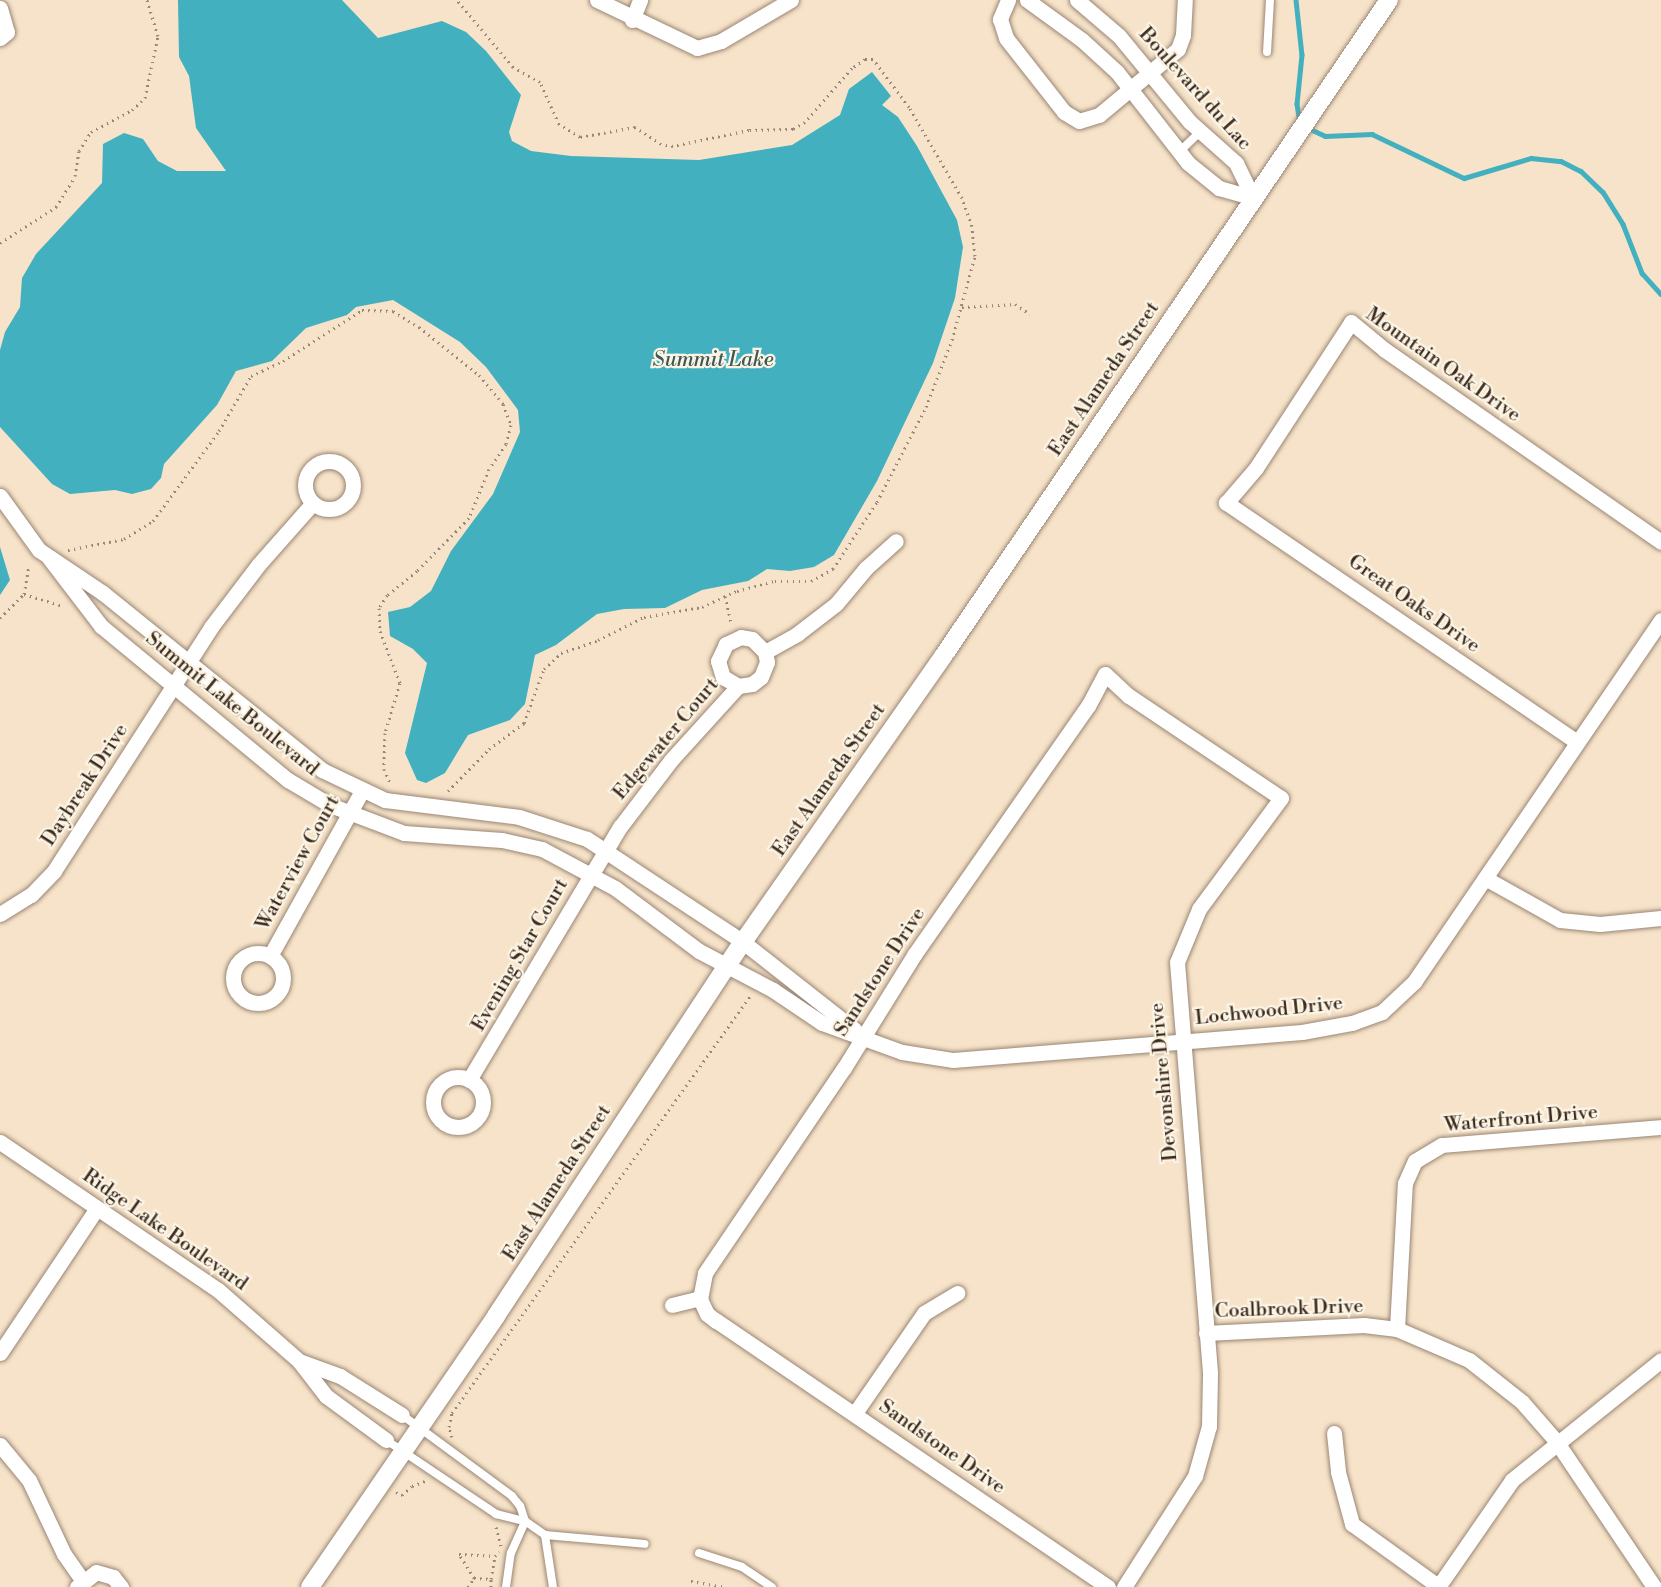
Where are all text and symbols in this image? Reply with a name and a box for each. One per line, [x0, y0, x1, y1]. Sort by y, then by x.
street label: Boulevard du Lac [1134, 23, 1256, 155]
street label: East Alameda Street [1043, 297, 1165, 461]
street label: Mountain Oak Drive [1361, 303, 1525, 427]
water label: Summit Lake [653, 347, 773, 373]
street label: Great Oaks Drive [1343, 550, 1485, 658]
street label: Summit Lake Boulevard [141, 627, 323, 781]
street label: Edgewater Court [608, 673, 724, 805]
street label: East Alameda Street [767, 699, 891, 861]
street label: Daybreak Drive [37, 719, 133, 851]
street label: Waterview Court [251, 791, 345, 935]
street label: Evening Star Court [467, 874, 573, 1036]
street label: Sandstone Drive [829, 903, 931, 1041]
street label: Lochwood Drive [1194, 991, 1344, 1031]
street label: Devonshire Drive [1145, 1002, 1183, 1162]
street label: East Alameda Street [498, 1100, 616, 1266]
street label: Waterfront Drive [1443, 1100, 1599, 1138]
street label: Ridge Lake Boulevard [78, 1164, 252, 1296]
street label: Coalbrook Drive [1214, 1294, 1364, 1324]
street label: Sandstone Drive [874, 1394, 1010, 1500]

